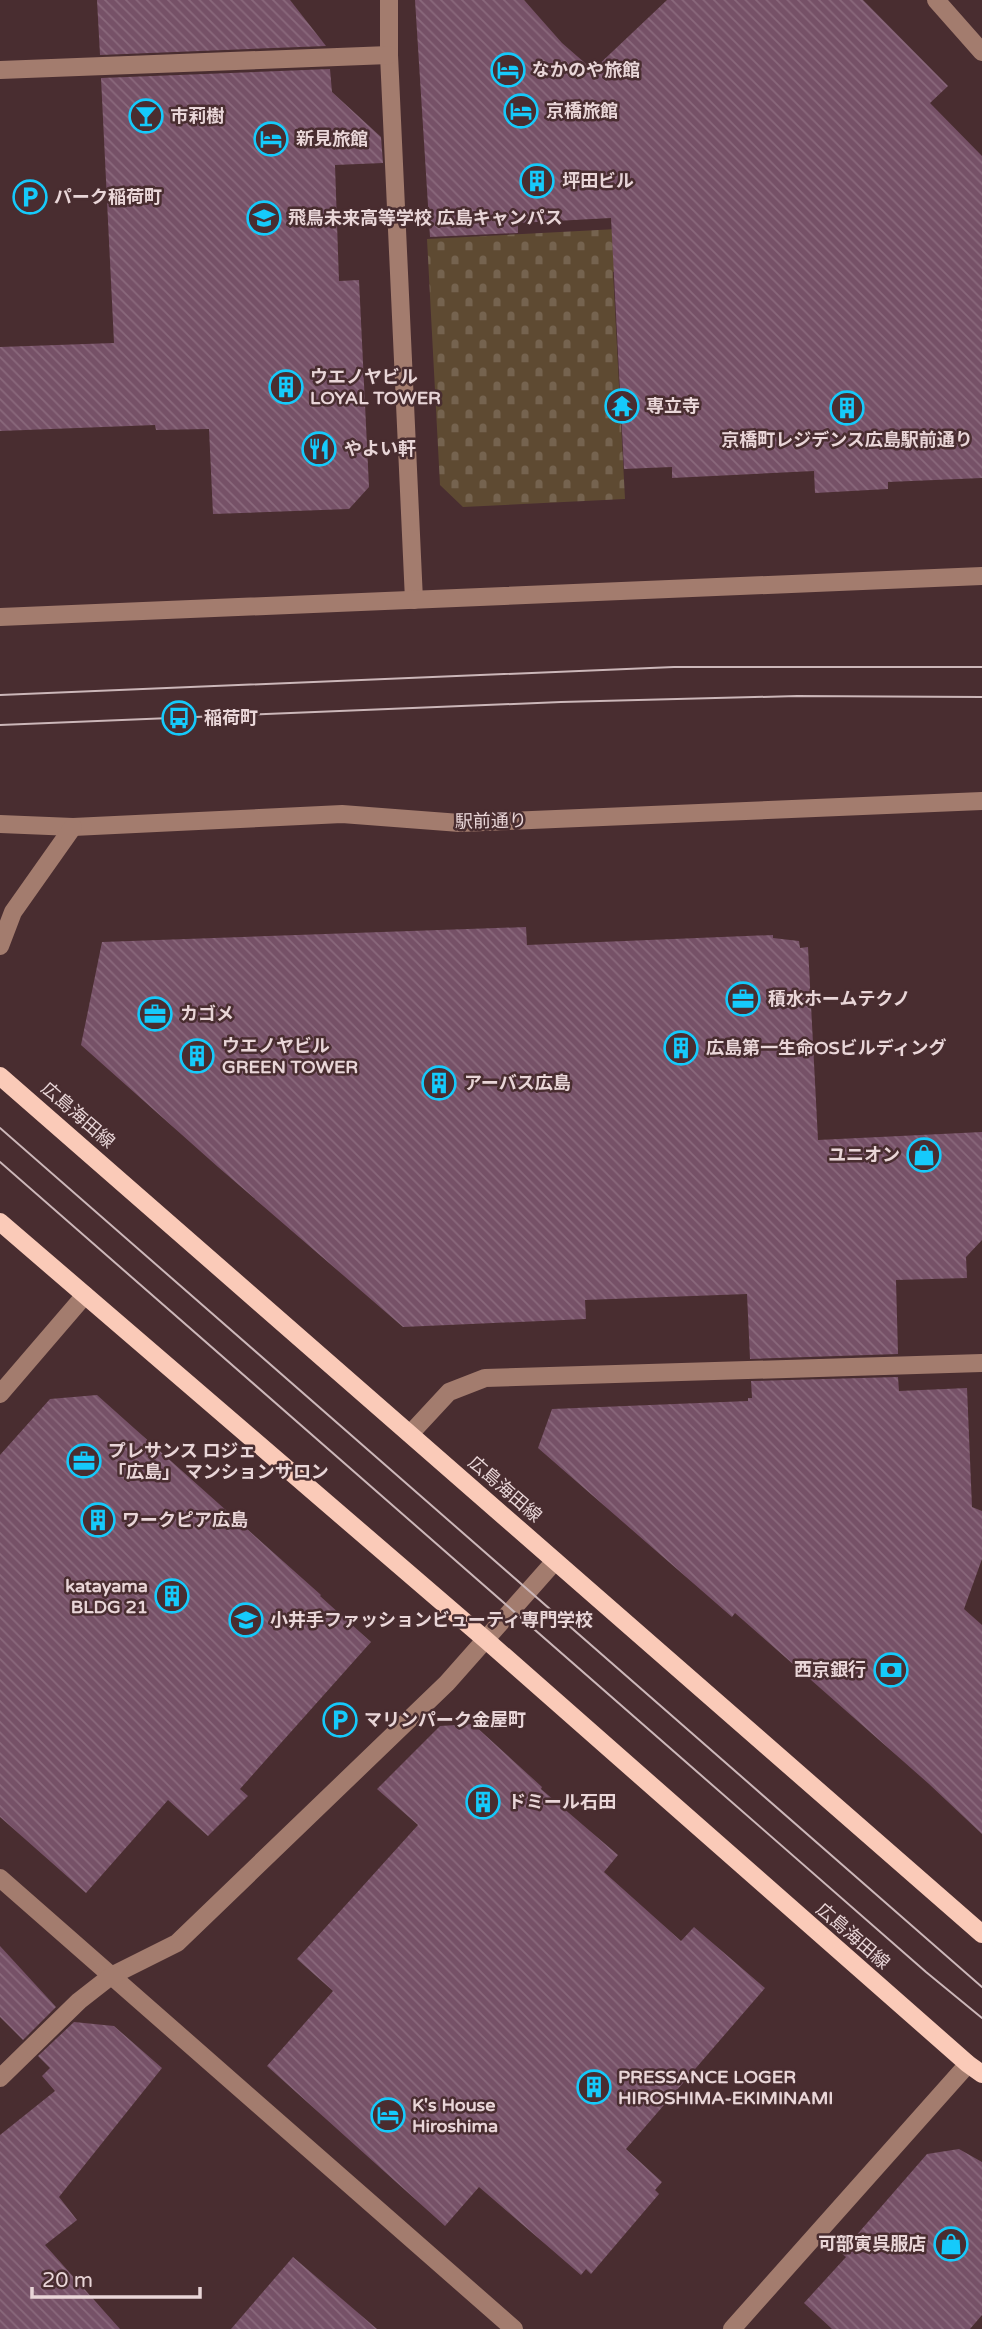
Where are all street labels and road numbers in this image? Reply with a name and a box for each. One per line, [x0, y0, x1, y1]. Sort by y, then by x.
street label: 駅前通り [455, 809, 527, 833]
street label: 広島海田線 [37, 1077, 119, 1153]
street label: 広島海田線 [464, 1451, 546, 1527]
street label: 広島海田線 [812, 1898, 894, 1974]

